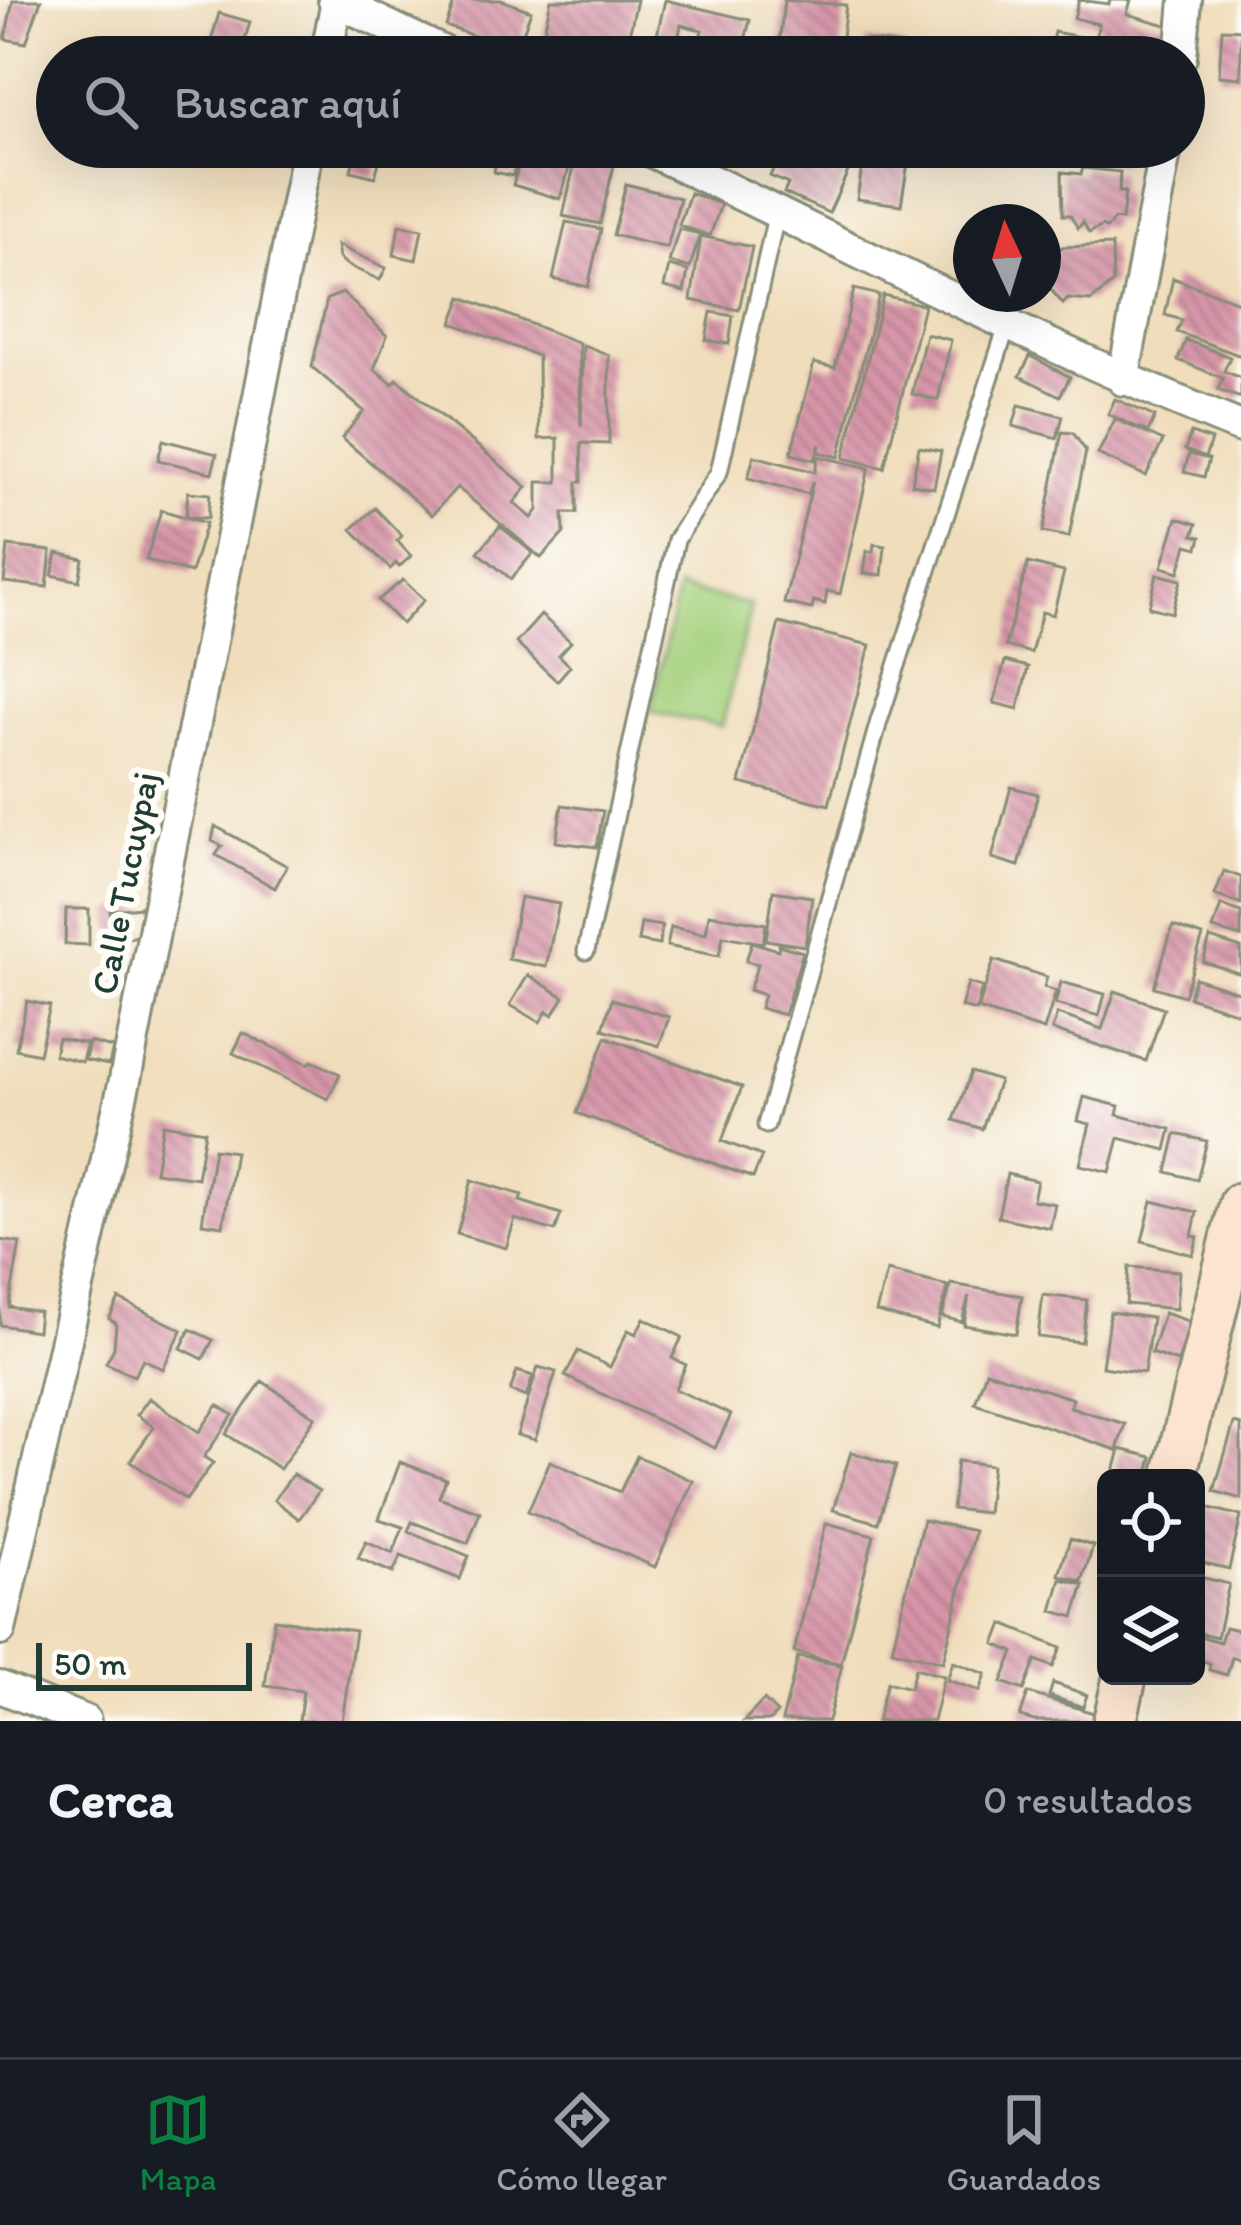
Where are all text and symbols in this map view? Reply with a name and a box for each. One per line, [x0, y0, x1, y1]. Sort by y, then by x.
search box [36, 36, 1205, 168]
icon: search [78, 69, 144, 135]
text: Buscar aquí [174, 75, 401, 129]
north arrow [953, 204, 1061, 312]
street label: Calle Tucuypaj [82, 768, 167, 998]
map controls [1097, 1469, 1205, 1685]
button: locate [1097, 1469, 1205, 1577]
button: layers [1097, 1577, 1205, 1685]
scale bar [36, 1637, 252, 1690]
text: 50 m [54, 1644, 127, 1683]
text: Cerca [48, 1769, 174, 1830]
text: 0 resultados [983, 1776, 1193, 1823]
tab: Mapa [140, 2087, 217, 2198]
tab: Cómo llegar [496, 2087, 667, 2198]
tab: Guardados [947, 2087, 1101, 2198]

